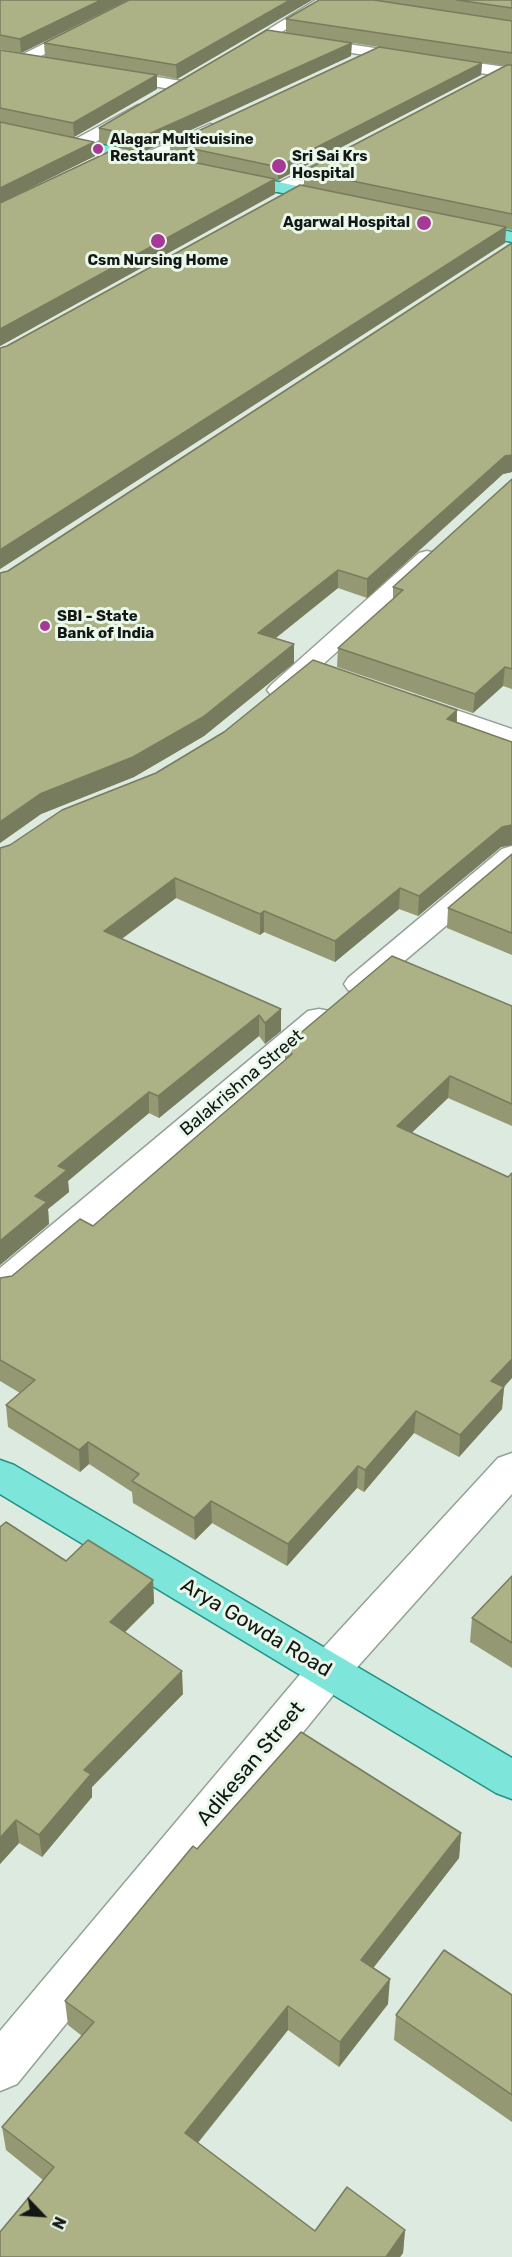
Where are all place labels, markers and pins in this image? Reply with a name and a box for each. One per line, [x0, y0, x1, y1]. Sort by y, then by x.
place label: Alagar Multicuisine Restaurant [110, 131, 254, 166]
marker: Alagar Multicuisine Restaurant [91, 142, 105, 156]
place label: Sri Sai Krs Hospital [292, 148, 368, 183]
marker: Sri Sai Krs Hospital [270, 157, 288, 175]
place label: Agarwal Hospital [283, 214, 410, 232]
marker: Agarwal Hospital [415, 214, 433, 232]
marker: Csm Nursing Home [149, 232, 167, 250]
place label: Csm Nursing Home [88, 252, 228, 270]
place label: SBI - State Bank of India [57, 608, 154, 643]
marker: SBI - State Bank of India [38, 619, 52, 633]

